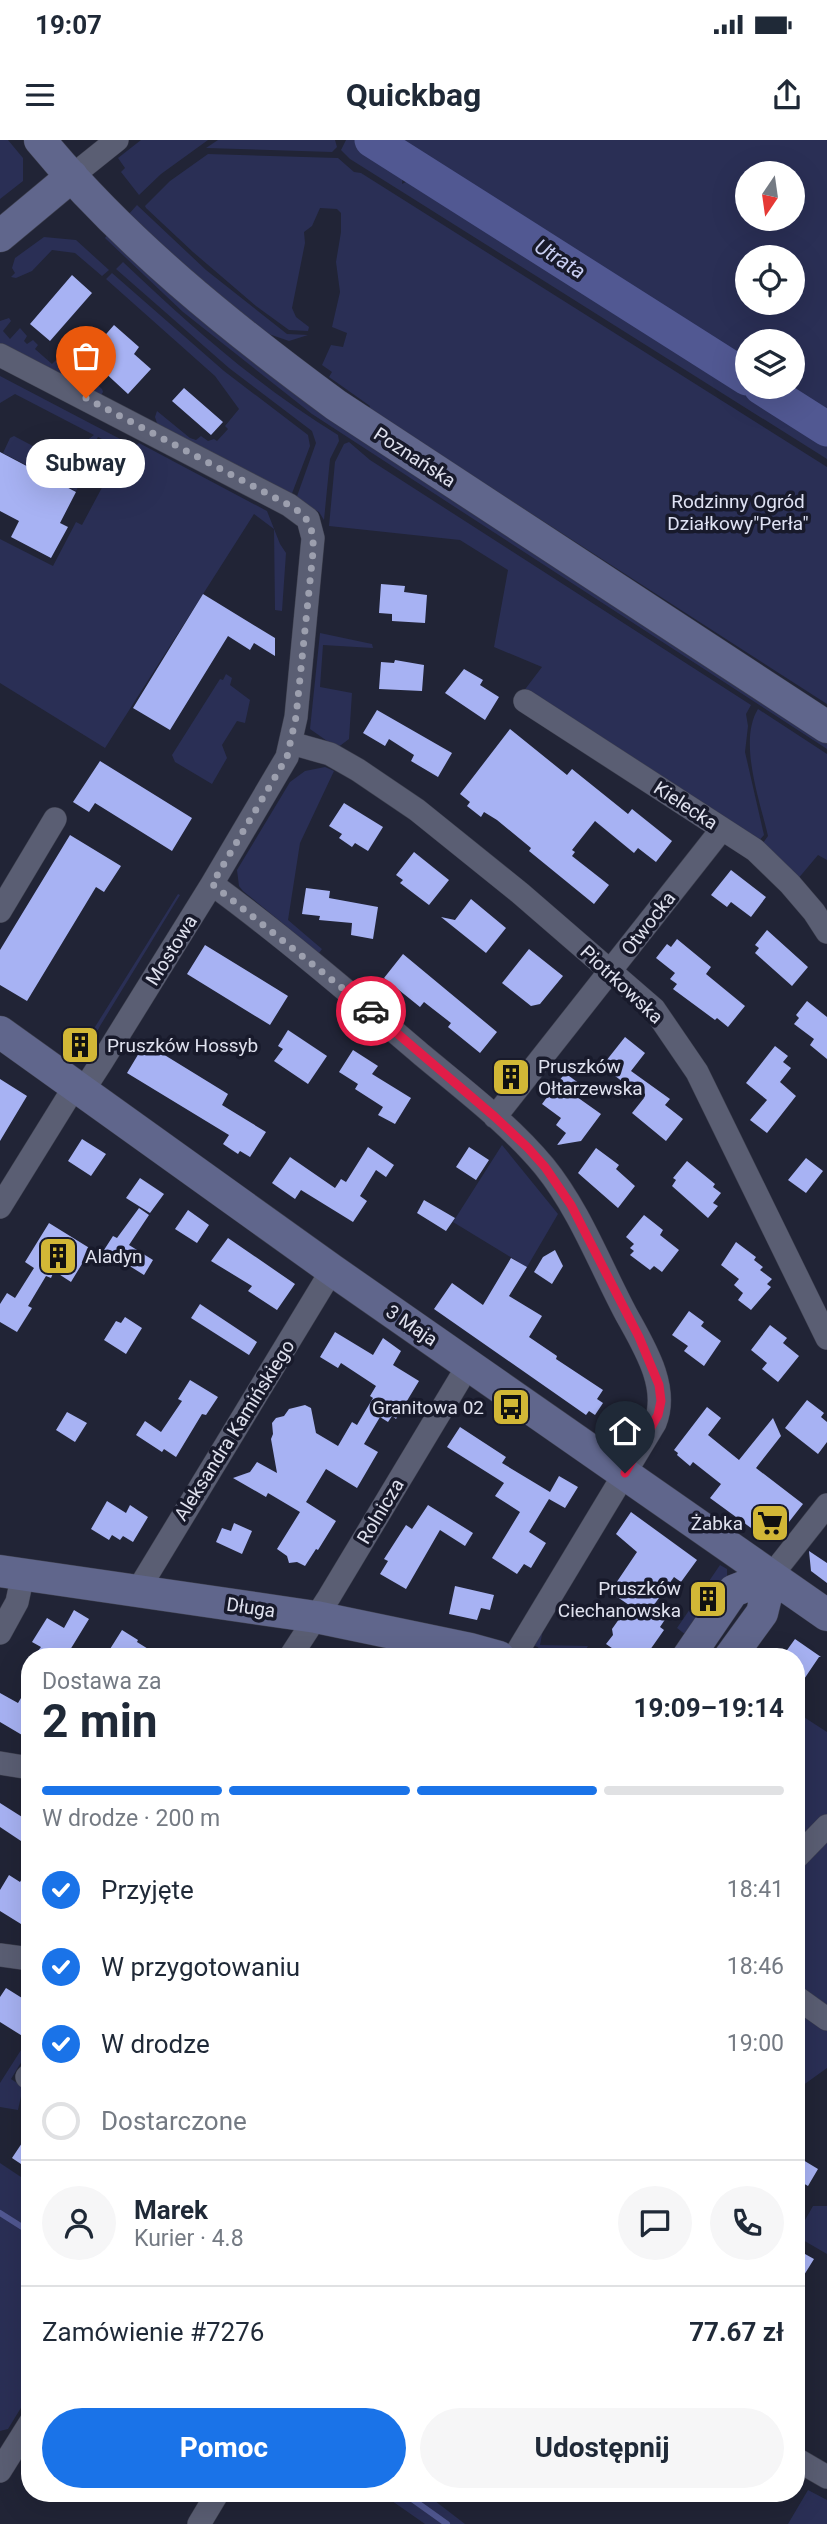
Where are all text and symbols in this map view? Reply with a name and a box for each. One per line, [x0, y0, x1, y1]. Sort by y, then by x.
text: 19:07 [35, 10, 102, 40]
icon: menu [21, 76, 59, 114]
text: Quickbag [346, 76, 481, 114]
icon: share [768, 76, 806, 114]
north arrow [735, 161, 805, 231]
map controls [735, 161, 805, 399]
water label: Utrata [530, 234, 590, 284]
button: locate [735, 245, 805, 315]
pin [56, 326, 116, 398]
button: layers [735, 329, 805, 399]
icon: bag [67, 337, 105, 375]
street label: Poznańska [369, 422, 460, 492]
callout: Subway [27, 440, 146, 489]
text: Subway [45, 450, 126, 477]
park label: Rodzinny Ogród Działkowy"Perła" [667, 490, 809, 535]
street label: Kielecka [650, 776, 722, 834]
street label: Otwocka [616, 887, 680, 960]
street label: Mostowa [141, 911, 202, 990]
street label: Piotrkowska [576, 940, 668, 1028]
courier [336, 976, 406, 1046]
icon: car [352, 992, 390, 1030]
building icon: Pruszków Hossyb [59, 1024, 101, 1066]
place label: Pruszków Hossyb [107, 1034, 258, 1057]
place label: Pruszków Ołtarzewska [538, 1055, 643, 1100]
building icon: Pruszków Ołtarzewska [490, 1056, 532, 1098]
building icon: Aladyn [37, 1235, 79, 1277]
place label: Aladyn [85, 1245, 143, 1268]
street label: 3 Maja [382, 1300, 442, 1351]
street label: Aleksandra Kamińskiego [169, 1336, 300, 1525]
bus stop icon: Granitowa 02 [490, 1386, 532, 1428]
place label: Granitowa 02 [372, 1396, 484, 1419]
pin [595, 1401, 655, 1473]
icon: home [606, 1412, 644, 1450]
street label: Rolnicza [352, 1474, 409, 1548]
supermarket icon: Żabka [749, 1502, 791, 1544]
place label: Żabka [691, 1512, 743, 1535]
place label: Pruszków Ciechanowska [558, 1577, 681, 1622]
building icon: Pruszków Ciechanowska [687, 1578, 729, 1620]
street label: Długa [225, 1593, 277, 1622]
text: Dostawa za [42, 1668, 162, 1695]
text: 19:09–19:14 [634, 1693, 784, 1723]
text: 2 min [42, 1694, 158, 1748]
text: W drodze · 200 m [42, 1805, 220, 1832]
icon: check [42, 1871, 80, 1909]
text: Przyjęte [101, 1875, 194, 1905]
text: 18:41 [727, 1876, 784, 1903]
icon: check [42, 1948, 80, 1986]
text: W przygotowaniu [101, 1952, 300, 1982]
text: 18:46 [727, 1953, 784, 1980]
icon: check [42, 2025, 80, 2063]
text: W drodze [101, 2029, 210, 2059]
text: 19:00 [727, 2030, 784, 2057]
text: Dostarczone [101, 2106, 247, 2136]
button: person [42, 2186, 116, 2260]
button: chat [618, 2186, 692, 2260]
button: phone [710, 2186, 784, 2260]
text: Marek [134, 2195, 208, 2225]
text: Kurier · 4.8 [134, 2225, 244, 2252]
text: Zamówienie #7276 [42, 2317, 264, 2347]
text: 77.67 zł [689, 2317, 784, 2347]
button: Pomoc [42, 2408, 406, 2488]
button: Udostępnij [420, 2408, 784, 2488]

